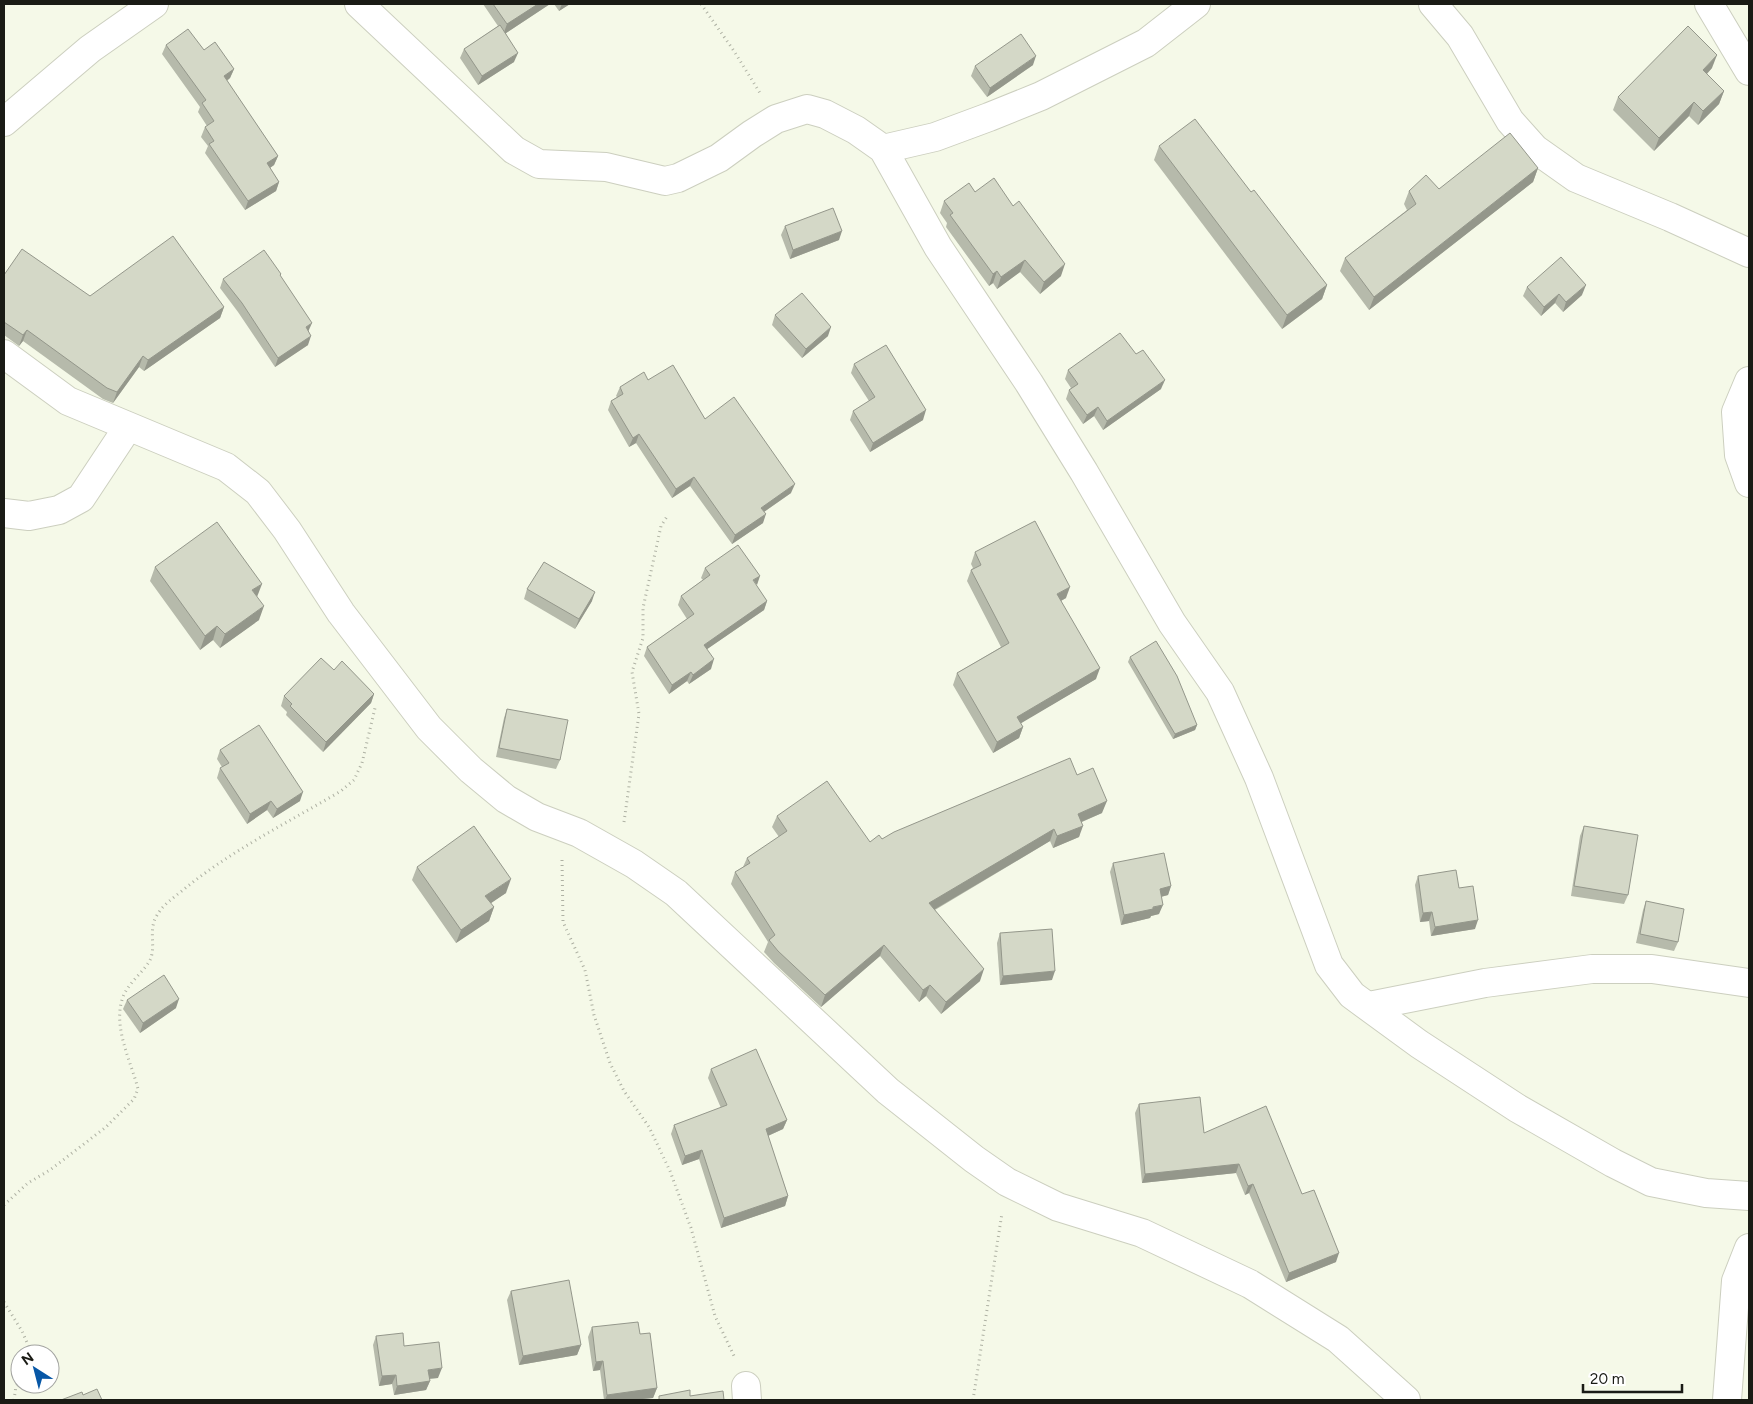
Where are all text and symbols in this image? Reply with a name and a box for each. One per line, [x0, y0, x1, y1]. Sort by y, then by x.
north arrow [10, 1344, 60, 1394]
text: N [18, 1349, 37, 1369]
scale bar [1583, 1362, 1682, 1394]
text: 20 m [1590, 1370, 1624, 1388]

